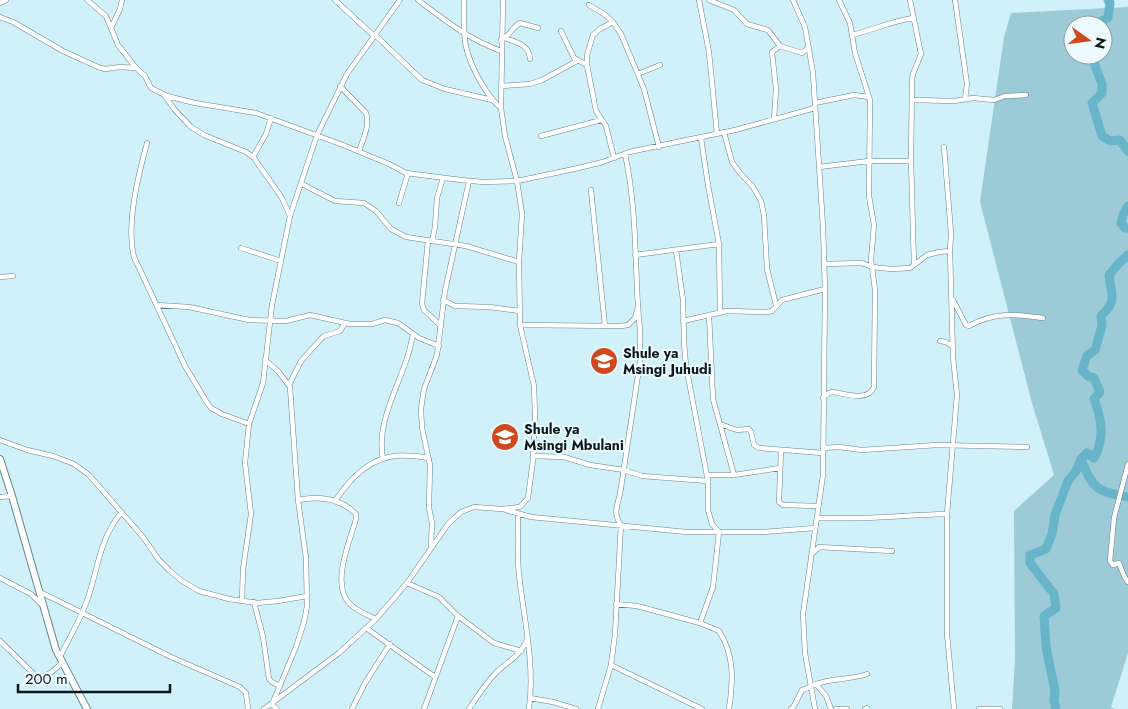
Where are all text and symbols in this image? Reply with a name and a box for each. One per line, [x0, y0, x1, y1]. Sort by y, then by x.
north arrow [1063, 15, 1113, 65]
text: N [1090, 35, 1112, 51]
place label: Shule ya Msingi Juhudi [623, 343, 712, 379]
school or university icon: Shule ya Msingi Juhudi [589, 346, 619, 376]
place label: Shule ya Msingi Mbulani [524, 419, 624, 455]
school or university icon: Shule ya Msingi Mbulani [490, 422, 520, 452]
scale bar [18, 662, 170, 694]
text: 200 m [25, 668, 68, 690]

